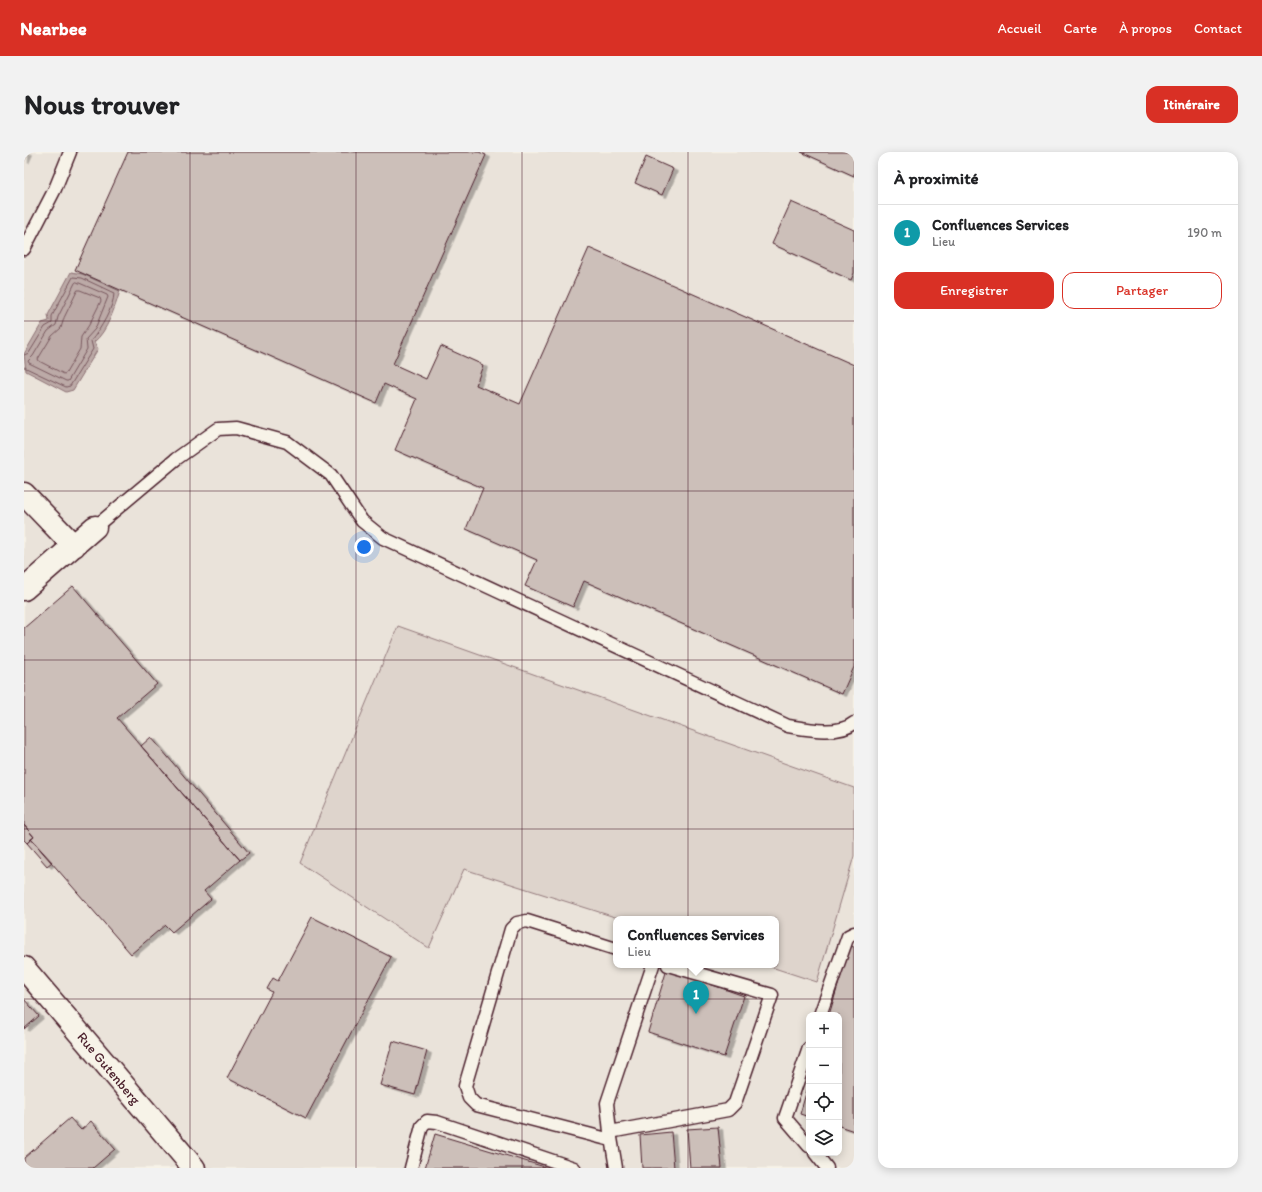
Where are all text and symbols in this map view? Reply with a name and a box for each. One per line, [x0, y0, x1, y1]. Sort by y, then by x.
text: Nearbee [20, 17, 87, 40]
text: Accueil [998, 20, 1041, 37]
text: Carte [1063, 20, 1097, 37]
text: À propos [1119, 20, 1172, 37]
text: Contact [1194, 20, 1242, 37]
button: Itinéraire [1146, 86, 1238, 123]
text: Nous trouver [24, 87, 179, 121]
text: À proximité [894, 168, 979, 188]
text: Confluences Services [932, 216, 1069, 234]
text: 1 [904, 225, 910, 240]
text: 190 m [1187, 225, 1222, 240]
text: Lieu [932, 234, 955, 249]
button: Enregistrer [894, 272, 1054, 309]
button: Partager [1062, 272, 1222, 309]
your location [354, 537, 374, 557]
popup [613, 916, 779, 968]
text: Confluences Services [628, 926, 764, 944]
text: Lieu [628, 944, 651, 959]
pin: 1 [683, 981, 709, 1014]
map controls [806, 1012, 842, 1156]
button: + [806, 1012, 842, 1048]
street label: Rue Gutenberg [73, 1029, 144, 1109]
button: − [806, 1048, 842, 1084]
button: locate [806, 1084, 842, 1120]
button: layers [806, 1120, 842, 1156]

